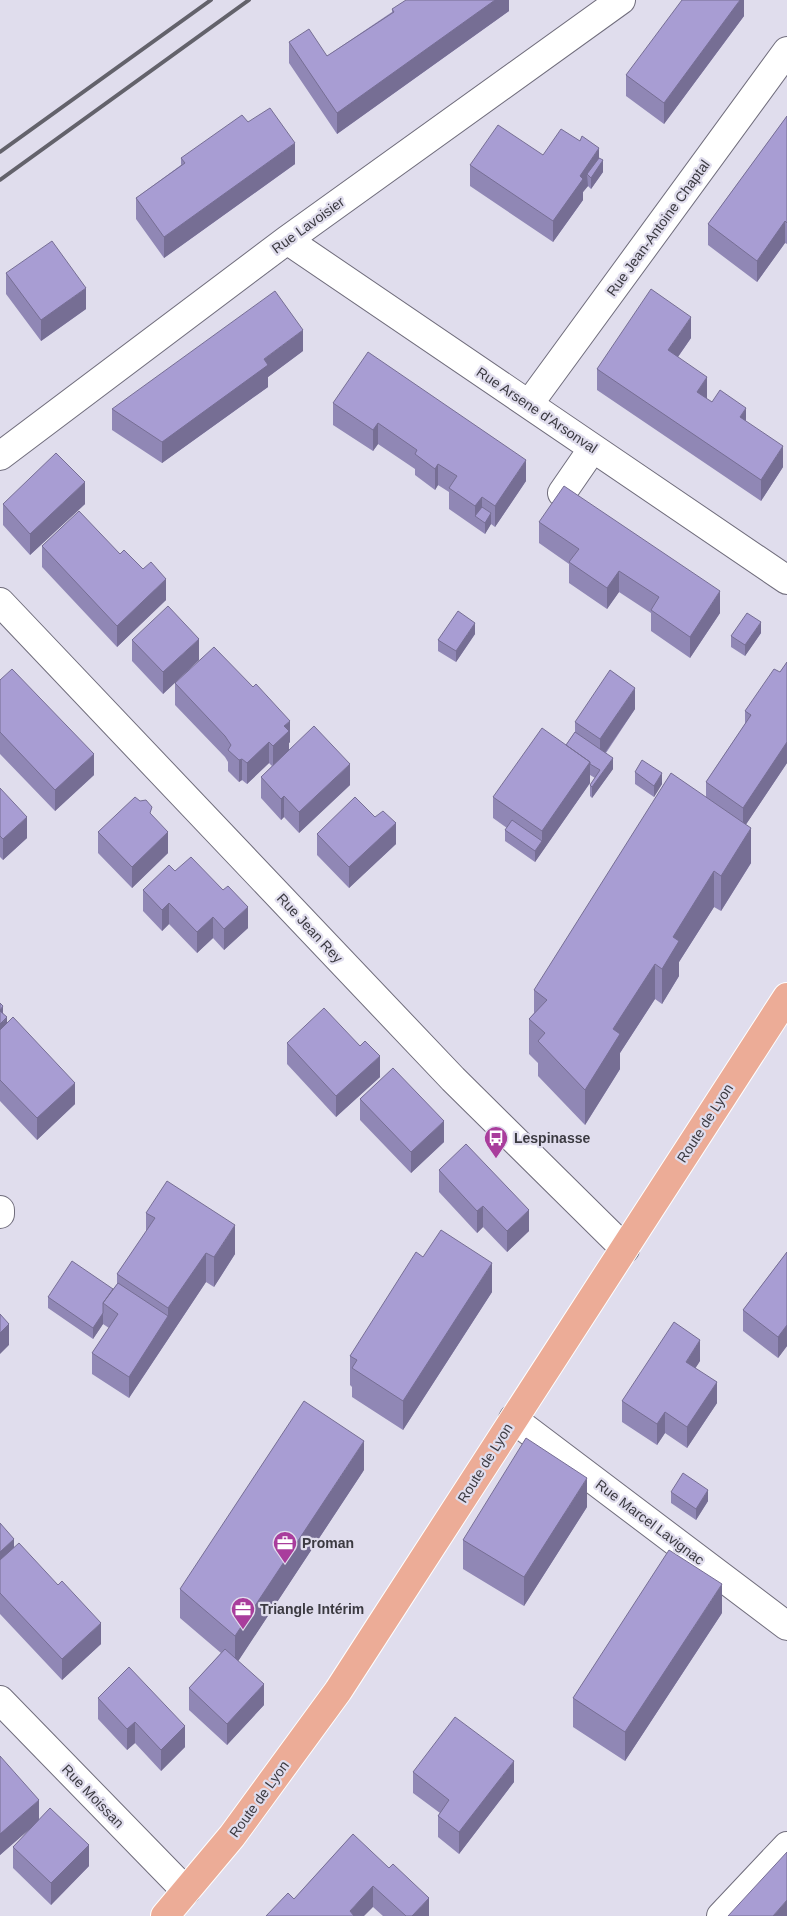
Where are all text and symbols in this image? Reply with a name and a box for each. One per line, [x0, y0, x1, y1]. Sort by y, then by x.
street label: Rue Jean-Antoine Chaptal [603, 157, 713, 299]
street label: Rue Lavoisier [269, 193, 348, 257]
street label: Rue Arsene d'Arsonval [474, 364, 600, 456]
street label: Rue Jean Rey [274, 890, 346, 966]
street label: Route de Lyon [674, 1081, 736, 1165]
bus stop icon: Lespinasse [483, 1125, 509, 1159]
place label: Lespinasse [514, 1130, 590, 1146]
street label: Route de Lyon [454, 1420, 516, 1506]
street label: Rue Marcel Lavignac [593, 1476, 707, 1568]
office icon: Proman [272, 1530, 298, 1564]
place label: Proman [302, 1535, 354, 1551]
office icon: Triangle Intérim [230, 1596, 256, 1630]
place label: Triangle Intérim [260, 1601, 364, 1617]
street label: Route de Lyon [226, 1758, 292, 1840]
street label: Rue Moissan [59, 1761, 127, 1831]

